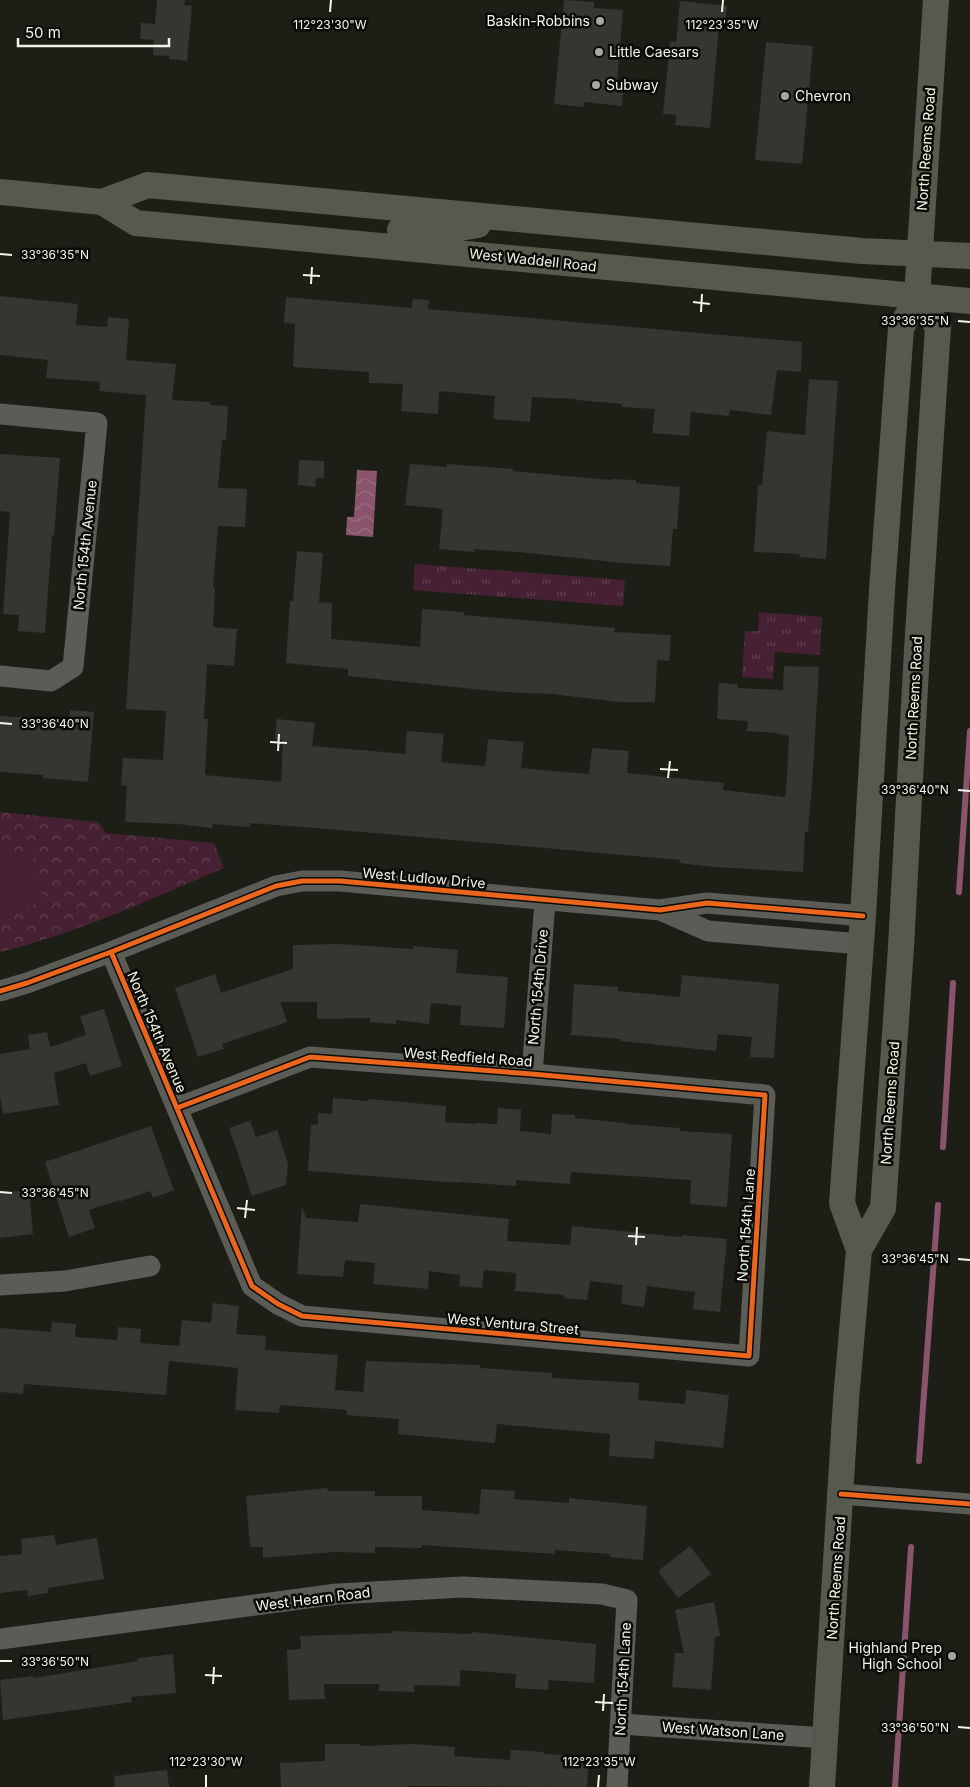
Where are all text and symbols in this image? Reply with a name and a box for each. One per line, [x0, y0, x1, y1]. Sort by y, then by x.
place label: Baskin-Robbins [486, 12, 590, 29]
scale bar [18, 15, 169, 47]
marker: Baskin-Robbins [594, 15, 606, 27]
text: 112°23'30"W [293, 17, 367, 32]
text: 112°23'35"W [686, 17, 759, 32]
text: 50 m [25, 23, 61, 42]
place label: Little Caesars [609, 43, 699, 60]
marker: Little Caesars [593, 46, 605, 58]
place label: Subway [606, 76, 659, 93]
marker: Subway [590, 79, 602, 91]
place label: Chevron [795, 87, 851, 104]
street label: North Reems Road [913, 87, 938, 211]
marker: Chevron [779, 90, 791, 102]
street label: West Waddell Road [469, 244, 598, 275]
text: 33°36'35"N [21, 247, 89, 262]
text: 33°36'35"N [881, 313, 949, 328]
street label: North 154th Avenue [69, 479, 100, 611]
street label: North Reems Road [902, 636, 925, 760]
text: 33°36'40"N [21, 716, 89, 731]
text: 33°36'40"N [881, 782, 949, 797]
street label: West Ludlow Drive [362, 864, 486, 891]
street label: North 154th Drive [524, 928, 551, 1045]
street label: North 154th Avenue [124, 968, 191, 1095]
street label: North Reems Road [877, 1041, 902, 1165]
street label: West Redfield Road [403, 1044, 533, 1069]
street label: North 154th Lane [733, 1168, 758, 1282]
text: 33°36'45"N [21, 1185, 89, 1200]
text: 33°36'45"N [881, 1251, 949, 1266]
street label: West Ventura Street [447, 1309, 580, 1338]
street label: North Reems Road [823, 1516, 848, 1640]
street label: West Hearn Road [255, 1583, 371, 1614]
street label: North 154th Lane [611, 1622, 634, 1736]
place label: Highland Prep High School [849, 1639, 942, 1672]
marker: Highland Prep High School [946, 1650, 958, 1662]
text: 33°36'50"N [21, 1654, 89, 1669]
street label: West Watson Lane [661, 1718, 785, 1743]
text: 33°36'50"N [881, 1720, 949, 1735]
text: 112°23'30"W [169, 1754, 243, 1769]
text: 112°23'35"W [563, 1754, 636, 1769]

